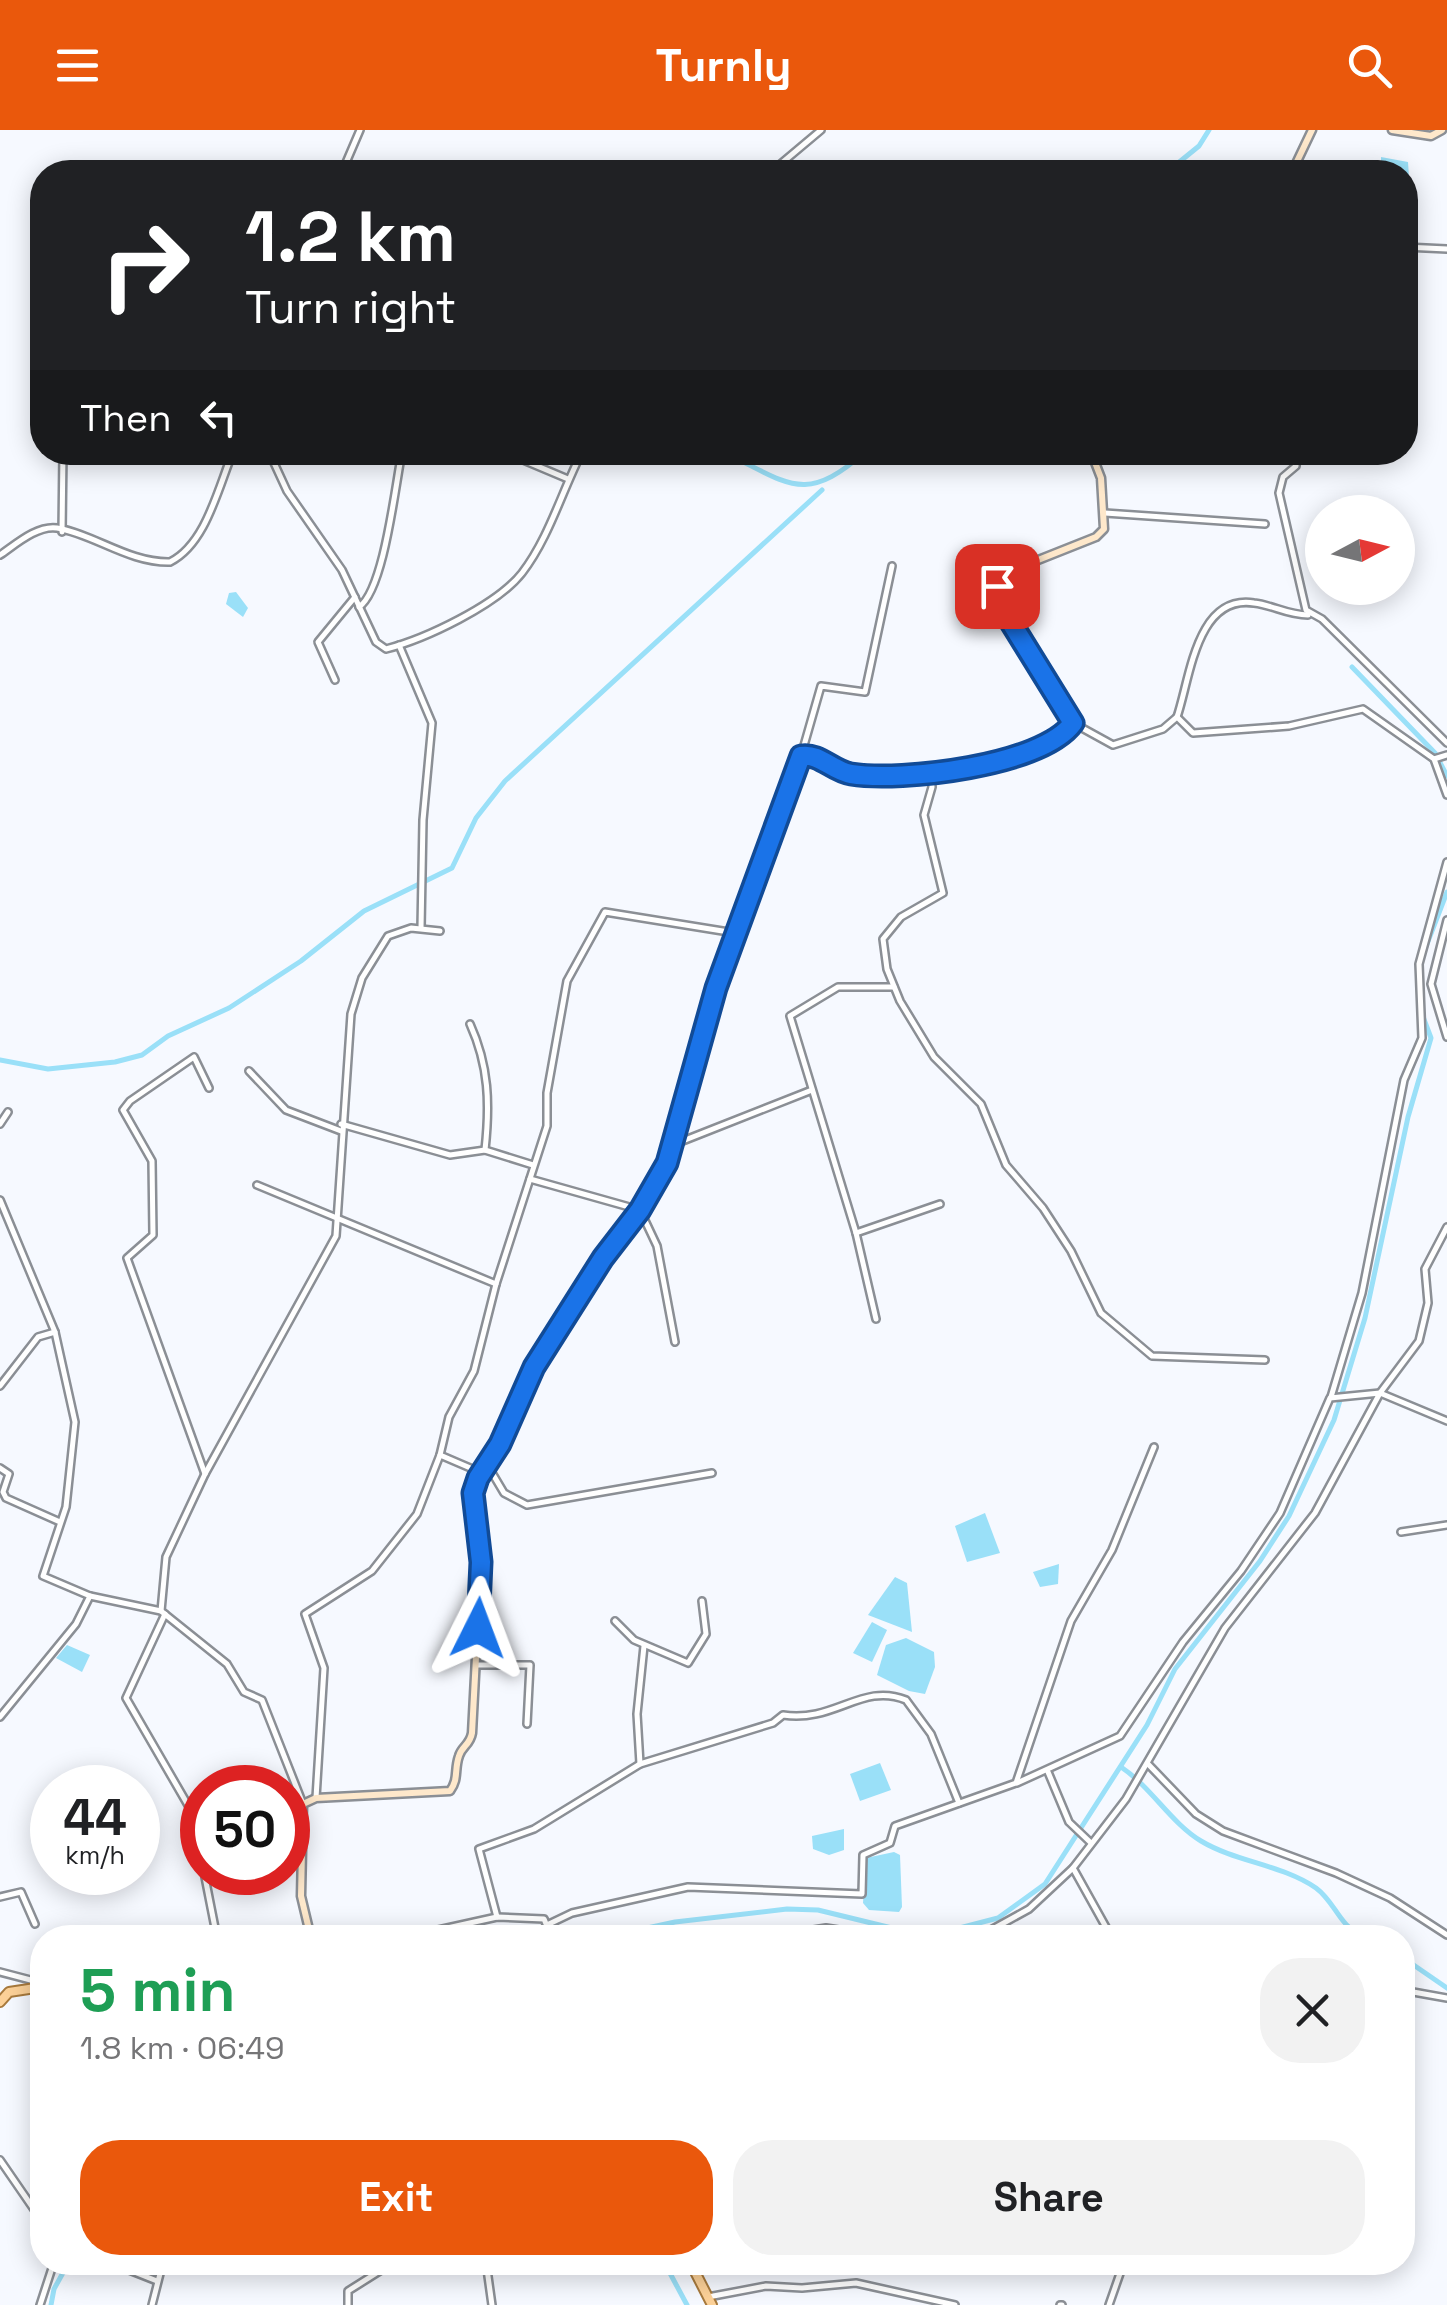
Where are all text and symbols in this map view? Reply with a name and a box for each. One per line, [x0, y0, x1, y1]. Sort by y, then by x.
text: Turnly [655, 37, 792, 94]
icon: menu [50, 38, 105, 93]
icon: search [1342, 38, 1397, 93]
text: 1.2 km [245, 192, 456, 281]
icon: right [80, 200, 210, 330]
text: Turn right [245, 279, 456, 336]
icon: left [191, 390, 246, 445]
text: Then [80, 394, 171, 442]
north arrow [1305, 495, 1415, 605]
map controls [1305, 495, 1415, 605]
pin [955, 544, 1040, 629]
icon: arrive [970, 559, 1025, 614]
position arrow [426, 1576, 530, 1680]
speed limit sign: 50 [180, 1765, 310, 1895]
text: 44 [63, 1786, 127, 1850]
text: km/h [65, 1839, 125, 1871]
text: 5 min [80, 1952, 235, 2029]
button: close [1260, 1958, 1365, 2063]
text: 1.8 km · 06:49 [80, 2028, 285, 2068]
button: Exit [80, 2140, 713, 2255]
button: Share [733, 2140, 1365, 2255]

